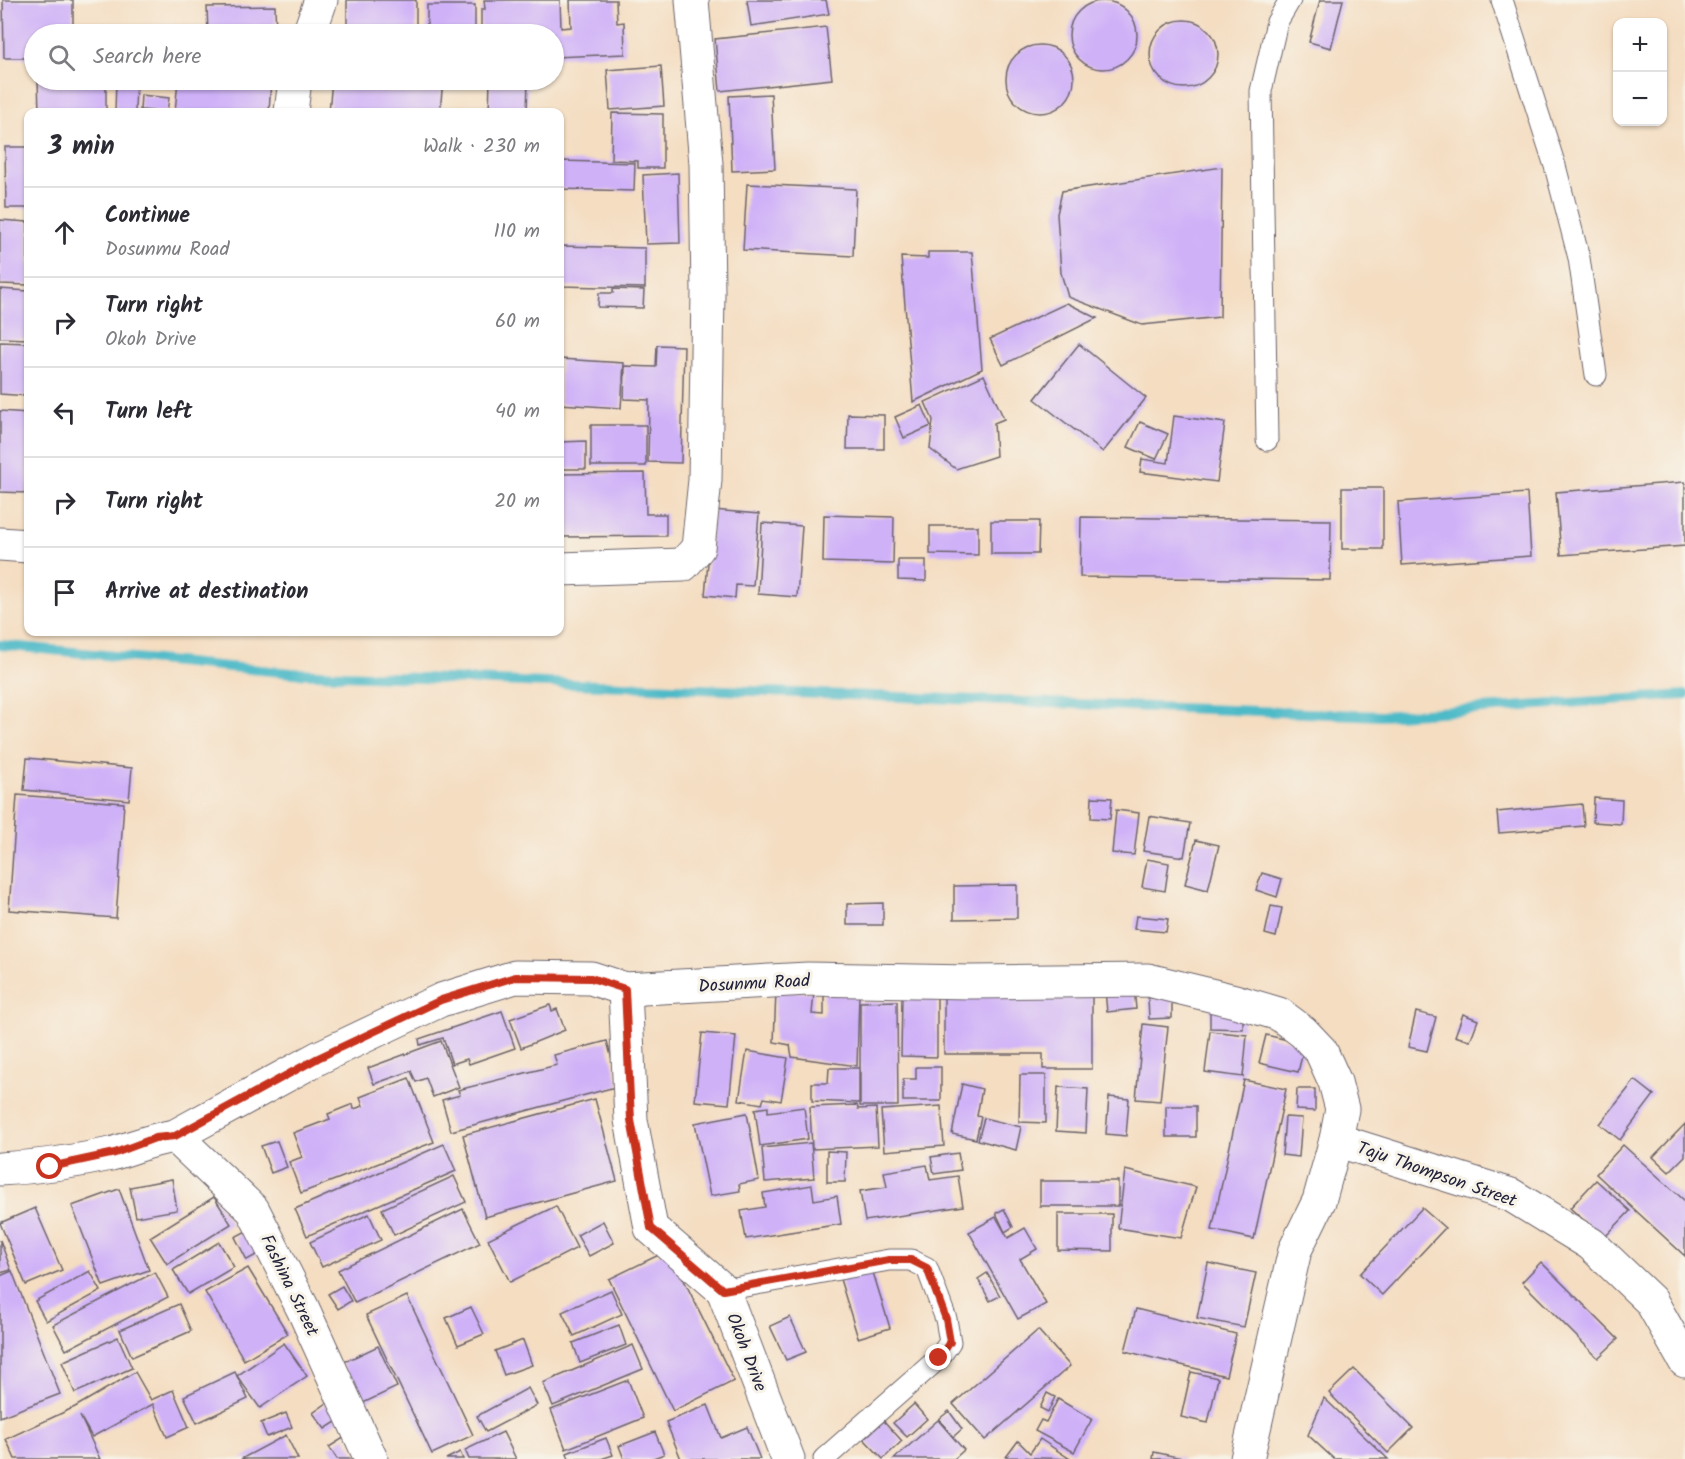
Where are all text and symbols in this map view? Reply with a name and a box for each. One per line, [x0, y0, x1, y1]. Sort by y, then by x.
map controls [1613, 18, 1667, 126]
button: + [1613, 18, 1667, 72]
search box [24, 24, 564, 90]
text: Search here [93, 40, 201, 75]
icon: search [45, 41, 78, 74]
button: − [1613, 72, 1667, 126]
text: 3 min [48, 126, 115, 168]
text: Walk · 230 m [423, 131, 540, 163]
text: Continue [105, 199, 190, 234]
icon: ahead [48, 216, 81, 249]
text: 110 m [494, 216, 540, 248]
text: Dosunmu Road [105, 234, 229, 266]
text: Turn right [105, 289, 203, 324]
icon: right [48, 306, 81, 339]
text: 60 m [495, 306, 540, 338]
text: Okoh Drive [105, 324, 196, 356]
text: Turn left [105, 395, 192, 430]
icon: left [48, 396, 81, 429]
text: 40 m [495, 396, 540, 428]
text: Turn right [105, 485, 203, 520]
icon: right [48, 486, 81, 519]
text: 20 m [494, 486, 540, 518]
text: Arrive at destination [105, 575, 308, 610]
icon: arrive [48, 576, 81, 609]
street label: Dosunmu Road [697, 967, 812, 1002]
street label: Taju Thompson Street [1353, 1134, 1521, 1217]
route start [36, 1153, 62, 1179]
street label: Fashina Street [251, 1230, 326, 1343]
street label: Okoh Drive [717, 1309, 774, 1396]
route end [925, 1344, 951, 1370]

